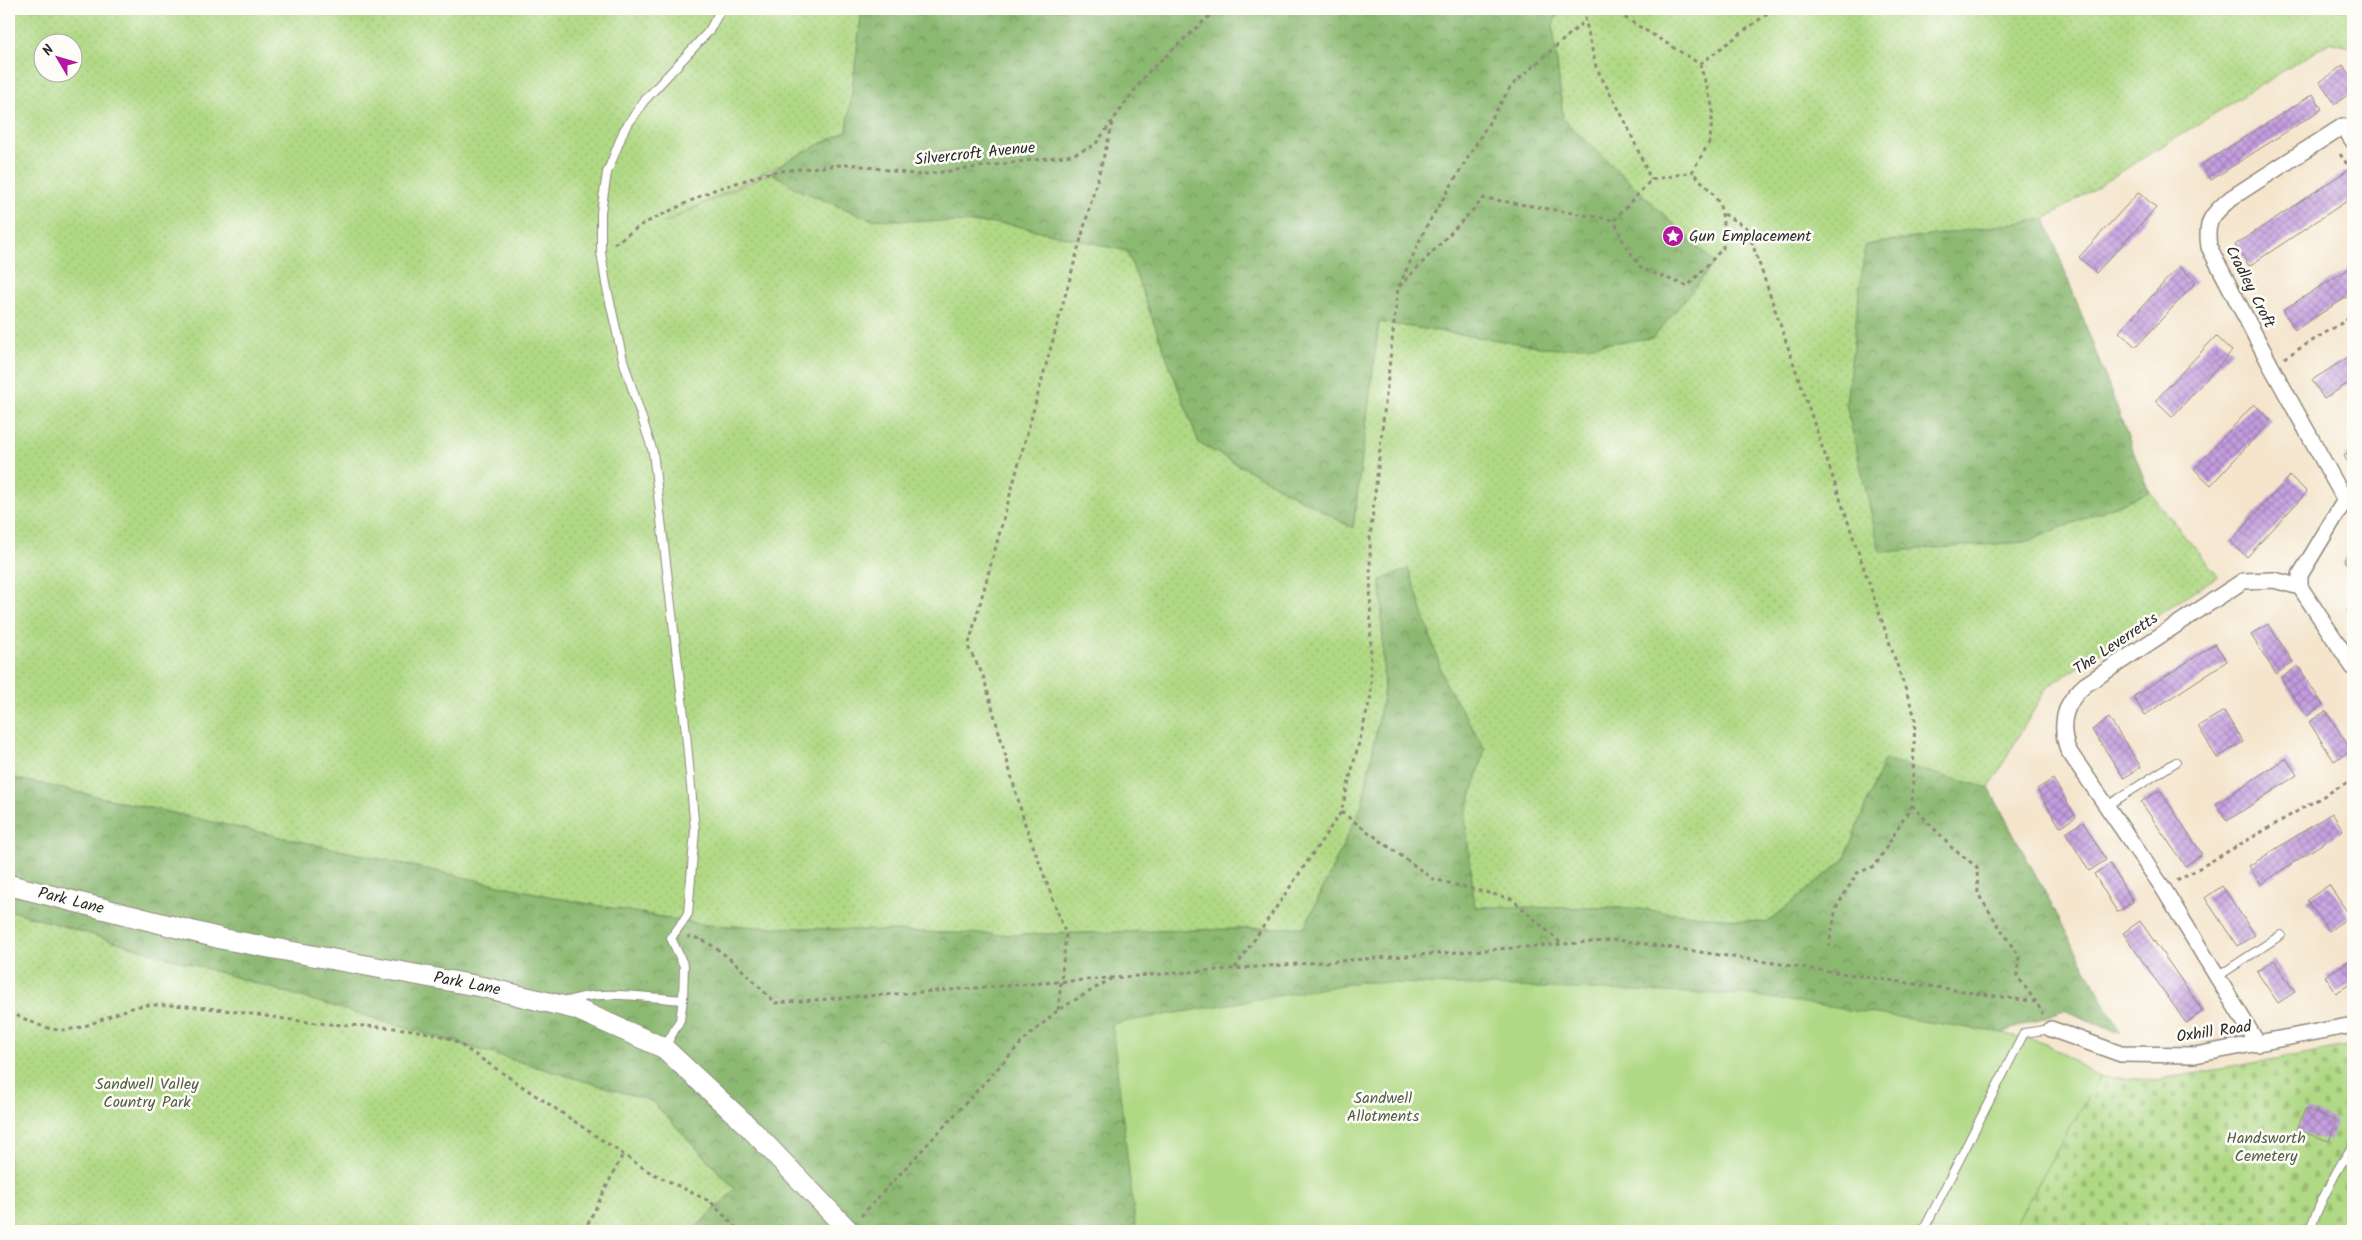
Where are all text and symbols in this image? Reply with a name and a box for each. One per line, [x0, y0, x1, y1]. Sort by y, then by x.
north arrow [32, 32, 82, 82]
text: N [37, 40, 60, 61]
street label: Silvercroft Avenue [914, 135, 1036, 173]
place icon: Gun Emplacement [1661, 224, 1685, 248]
place label: Gun Emplacement [1689, 224, 1812, 249]
street label: Cradley Croft [2218, 241, 2282, 333]
street label: The Leverretts [2069, 606, 2164, 682]
street label: Park Lane [35, 881, 107, 921]
street label: Park Lane [432, 965, 502, 1003]
street label: Oxhill Road [2175, 1014, 2254, 1050]
park label: Sandwell Valley Country Park [95, 1072, 199, 1115]
park label: Sandwell Allotments [1347, 1086, 1419, 1129]
park label: Handsworth Cemetery [2226, 1126, 2306, 1169]

